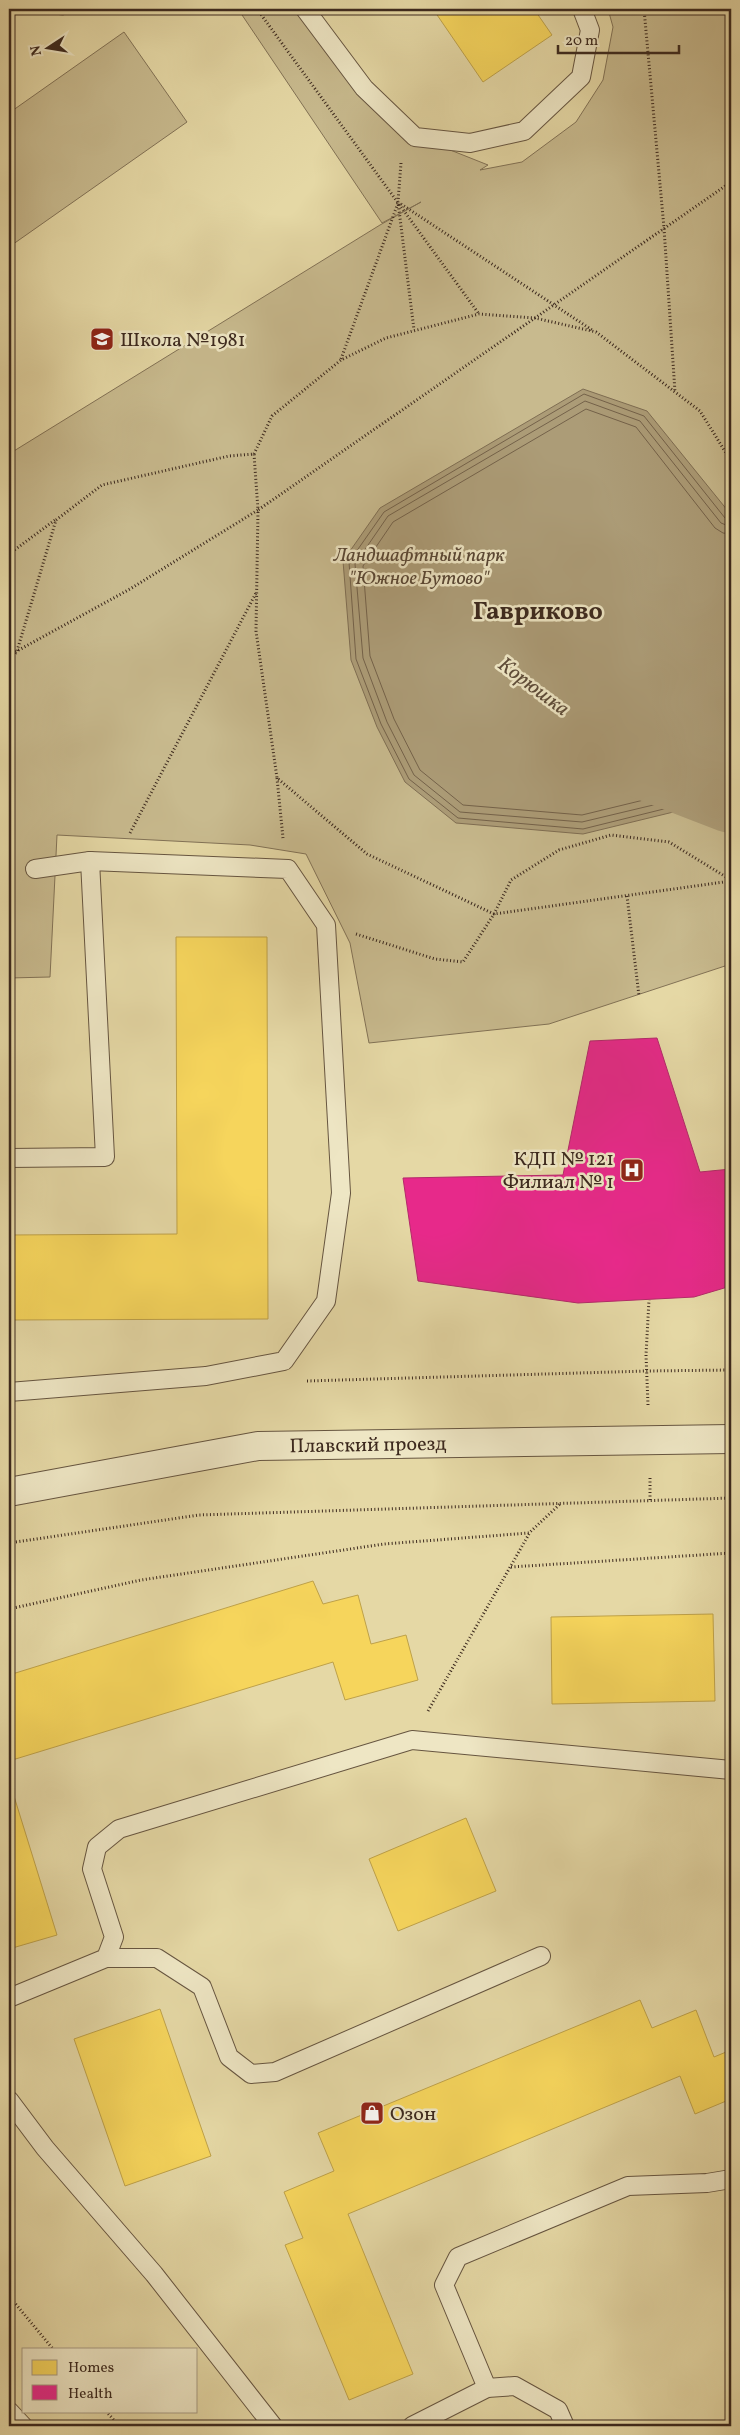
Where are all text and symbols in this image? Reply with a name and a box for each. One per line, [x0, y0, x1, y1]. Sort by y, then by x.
north arrow [22, 22, 72, 72]
scale bar [558, 22, 679, 54]
text: 20 m [565, 31, 598, 52]
text: N [26, 43, 47, 57]
school or university icon: Школа №1981 [89, 326, 115, 352]
place label: Школа №1981 [120, 327, 245, 355]
park label: Ландшафтный парк "Южное Бутово" [333, 542, 505, 593]
district label: Гавриково [473, 595, 603, 630]
water label: Корюшка [491, 651, 575, 724]
place label: КДП № 121 Филиал № 1 [503, 1146, 614, 1197]
hospital icon: КДП № 121 Филиал № 1 [619, 1157, 645, 1183]
street label: Плавский проезд [289, 1431, 447, 1461]
shop icon: Озон [359, 2100, 385, 2126]
place label: Озон [390, 2101, 436, 2129]
legend [22, 2348, 198, 2412]
text: Homes [68, 2358, 114, 2379]
text: Health [68, 2384, 113, 2405]

